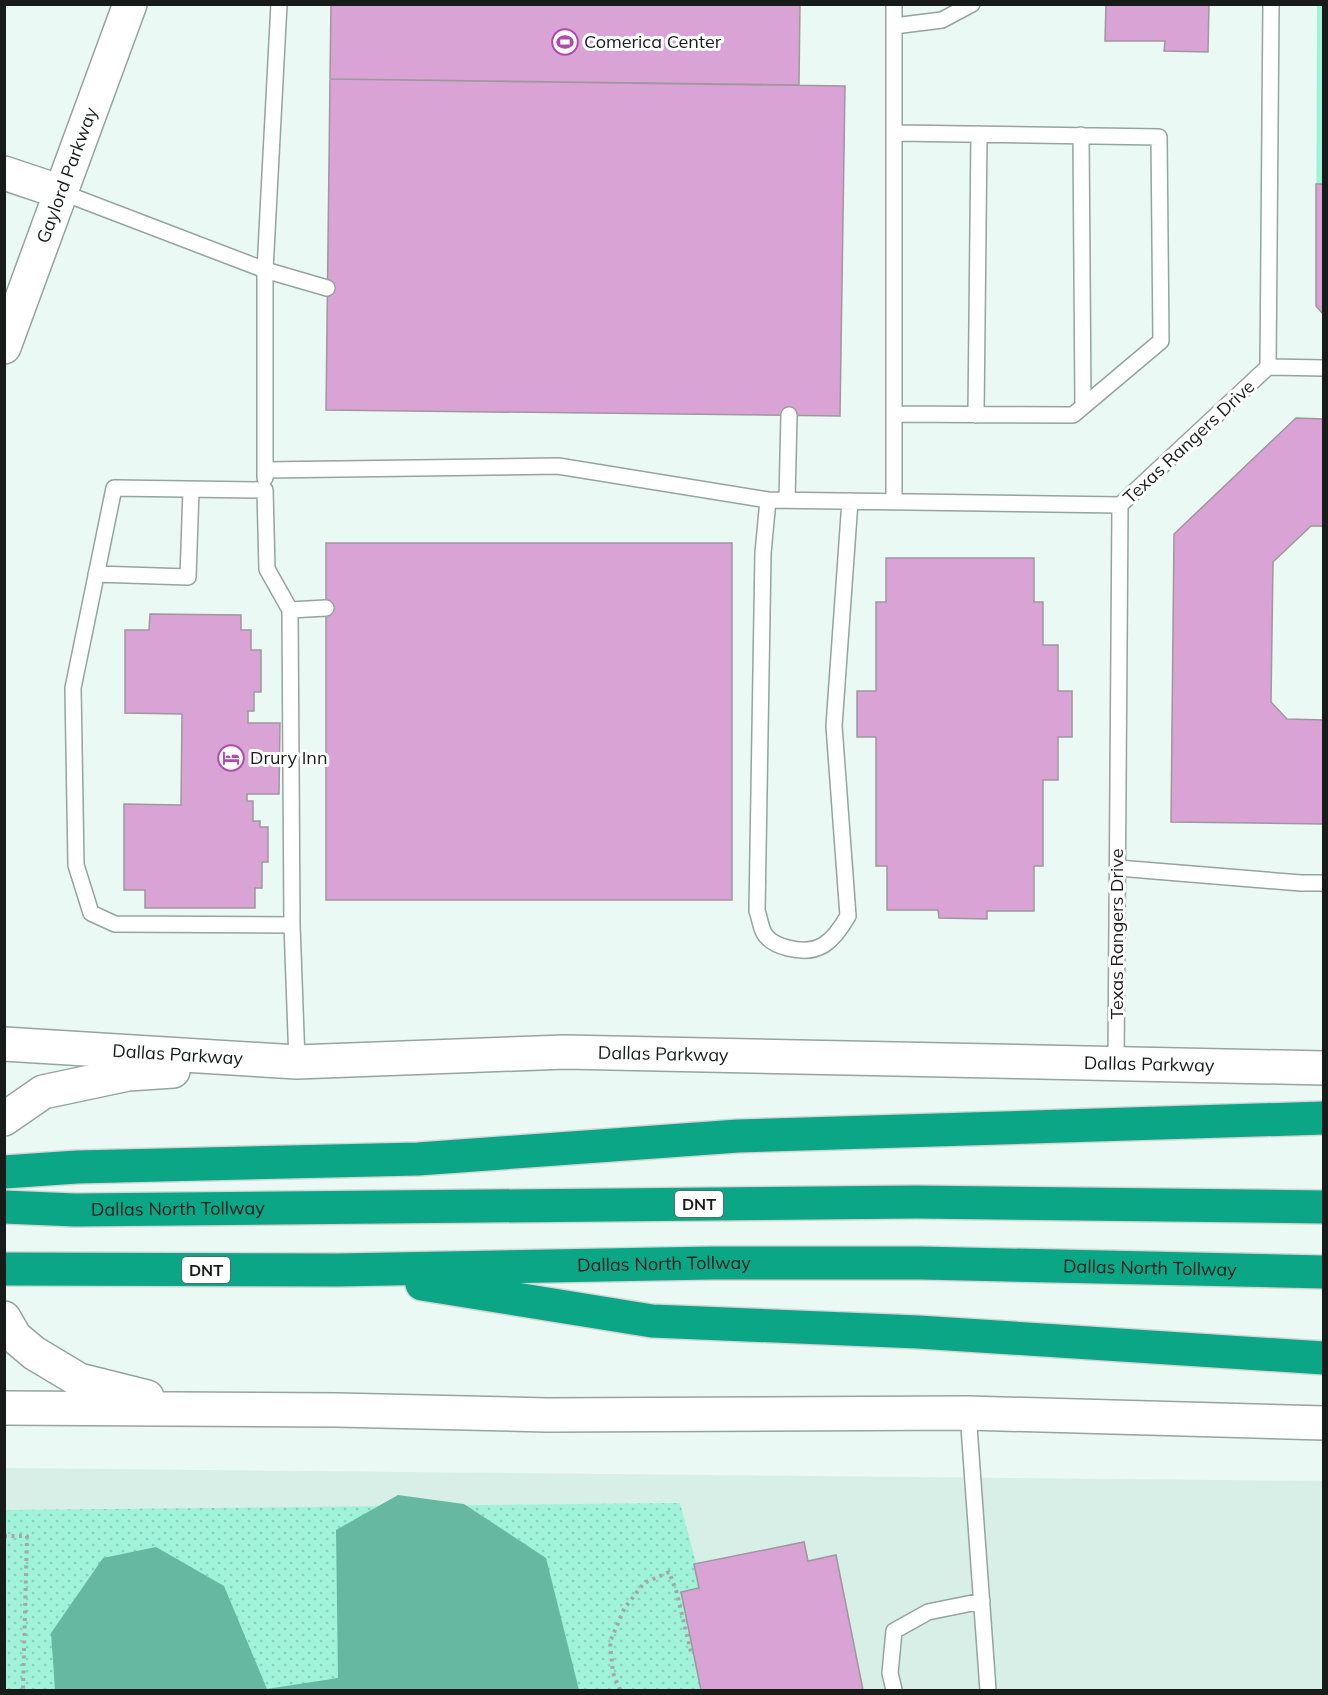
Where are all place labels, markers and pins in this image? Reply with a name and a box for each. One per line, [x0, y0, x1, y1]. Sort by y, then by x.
sports icon: Comerica Center [550, 27, 580, 57]
place label: Comerica Center [584, 30, 722, 53]
hotel icon: Drury Inn [216, 743, 246, 773]
place label: Drury Inn [250, 746, 327, 769]

